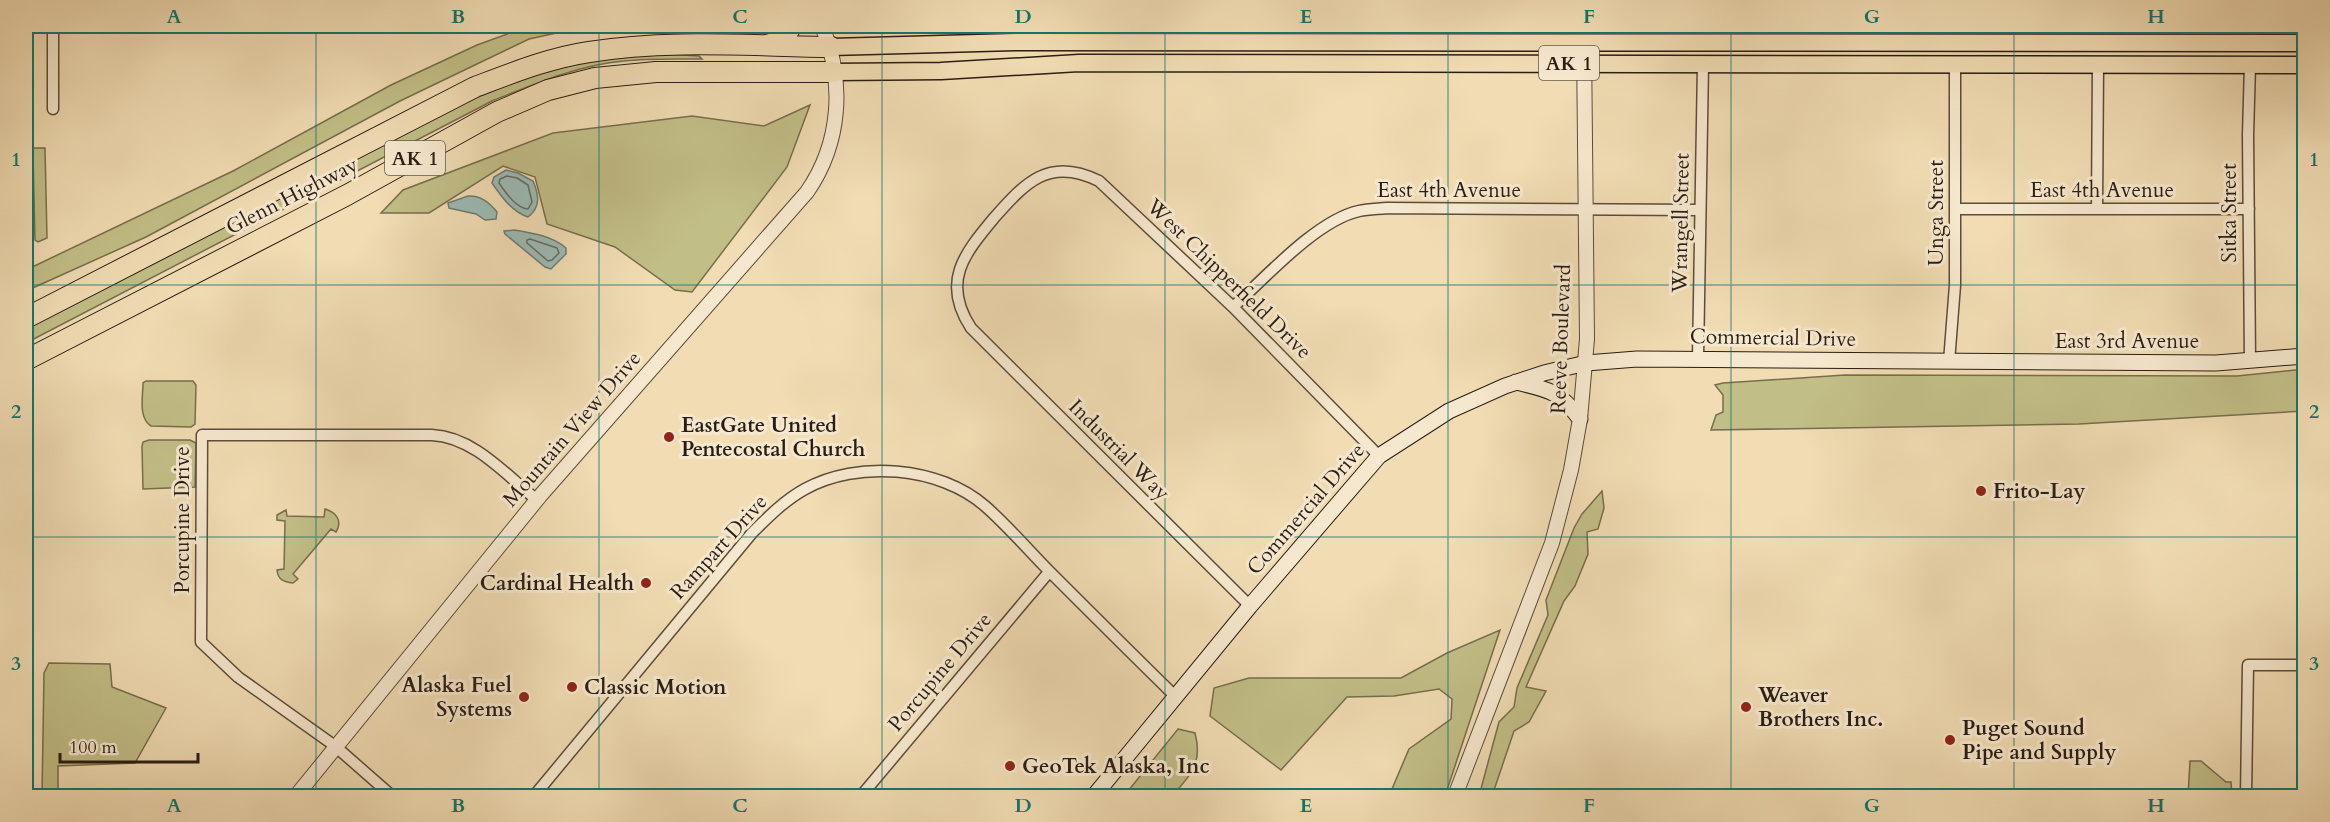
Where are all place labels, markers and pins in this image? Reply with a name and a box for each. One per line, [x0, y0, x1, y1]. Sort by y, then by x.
place label: EastGate United Pentecostal Church [681, 411, 865, 464]
marker: EastGate United Pentecostal Church [662, 430, 676, 444]
place label: Frito-Lay [1993, 477, 2086, 506]
marker: Frito-Lay [1974, 484, 1988, 498]
place label: Cardinal Health [480, 569, 634, 598]
marker: Cardinal Health [639, 576, 653, 590]
place label: Alaska Fuel Systems [401, 671, 512, 724]
place label: Classic Motion [584, 673, 727, 702]
marker: Classic Motion [565, 680, 579, 694]
place label: Weaver Brothers Inc. [1757, 681, 1883, 734]
marker: Alaska Fuel Systems [517, 690, 531, 704]
marker: Weaver Brothers Inc. [1739, 700, 1753, 714]
place label: Puget Sound Pipe and Supply [1962, 714, 2116, 767]
marker: Puget Sound Pipe and Supply [1943, 733, 1957, 747]
place label: GeoTek Alaska, Inc [1022, 752, 1210, 781]
marker: GeoTek Alaska, Inc [1003, 759, 1017, 773]

